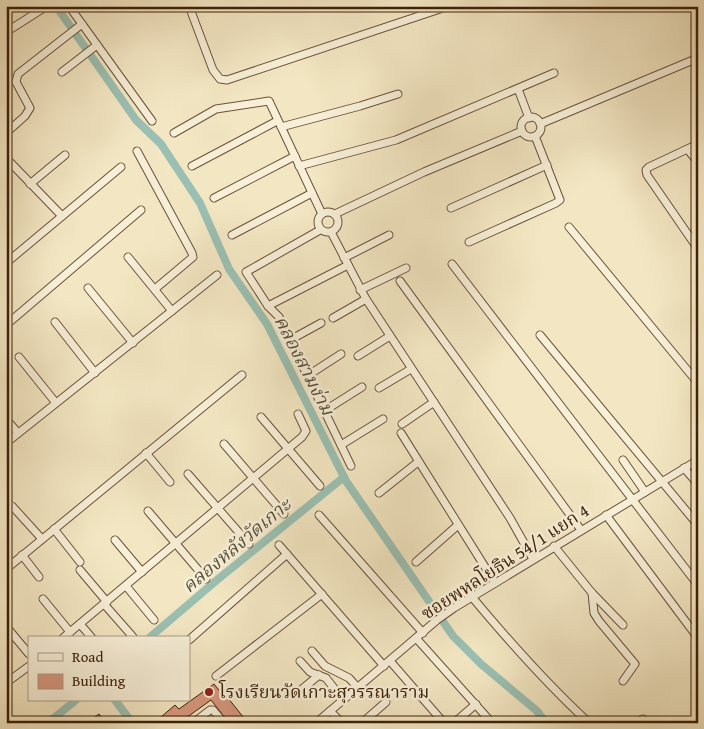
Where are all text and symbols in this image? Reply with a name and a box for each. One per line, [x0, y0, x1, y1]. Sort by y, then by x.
water label: คลองสามง่าม [268, 310, 343, 421]
water label: คลองหลังวัดเกาะ [175, 490, 298, 599]
street label: ซอยพหลโยธิน 54/1 แยก 4 [415, 497, 594, 626]
legend [28, 636, 190, 702]
text: Road [72, 646, 103, 667]
text: Building [72, 670, 126, 691]
place label: โรงเรียนวัดเกาะสุวรรณาราม [218, 678, 429, 705]
marker: โรงเรียนวัดเกาะสุวรรณาราม [203, 686, 215, 698]

